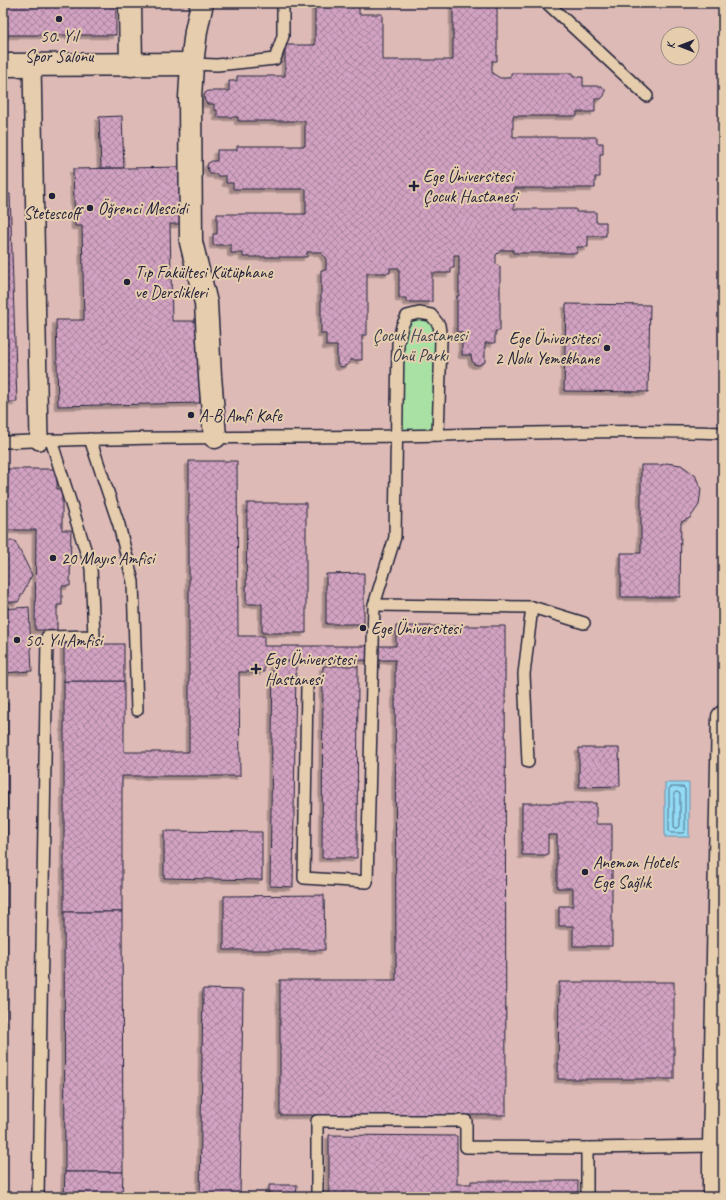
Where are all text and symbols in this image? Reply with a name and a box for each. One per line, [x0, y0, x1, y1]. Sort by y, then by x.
marker: 50. Yıl Spor Salonu [54, 14, 64, 24]
place label: 50. Yıl Spor Salonu [25, 26, 95, 67]
north arrow [660, 26, 700, 66]
text: K [663, 41, 677, 49]
place label: Ege Üniversitesi Çocuk Hastanesi [423, 166, 520, 208]
marker: Ege Üniversitesi Çocuk Hastanesi [408, 180, 420, 192]
marker: Stetescoff [47, 191, 57, 201]
place label: Öğrenci Mescidi [98, 198, 190, 219]
place label: Stetescoff [23, 203, 84, 224]
marker: Öğrenci Mescidi [85, 203, 95, 213]
place label: Tıp Fakültesi Kütüphane ve Derslikleri [135, 262, 274, 303]
marker: Tıp Fakültesi Kütüphane ve Derslikleri [122, 277, 132, 287]
park label: Çocuk Hastanesi Önü Parkı [373, 325, 470, 366]
place label: Ege Üniversitesi 2 Nolu Yemekhane [495, 328, 601, 369]
marker: Ege Üniversitesi 2 Nolu Yemekhane [602, 343, 612, 353]
place label: A-B Amfi Kafe [199, 405, 283, 426]
marker: A-B Amfi Kafe [186, 410, 196, 420]
place label: 20 Mayıs Amfisi [61, 548, 156, 569]
marker: 20 Mayıs Amfisi [48, 553, 58, 563]
place label: Ege Üniversitesi [371, 618, 463, 639]
marker: Ege Üniversitesi [358, 623, 368, 633]
place label: 50. Yıl Amfisi [25, 630, 104, 651]
marker: 50. Yıl Amfisi [12, 635, 22, 645]
place label: Ege Üniversitesi Hastanesi [265, 649, 357, 690]
marker: Ege Üniversitesi Hastanesi [250, 663, 262, 675]
place label: Anemon Hotels Ege Sağlık [593, 852, 680, 893]
marker: Anemon Hotels Ege Sağlık [580, 867, 590, 877]

